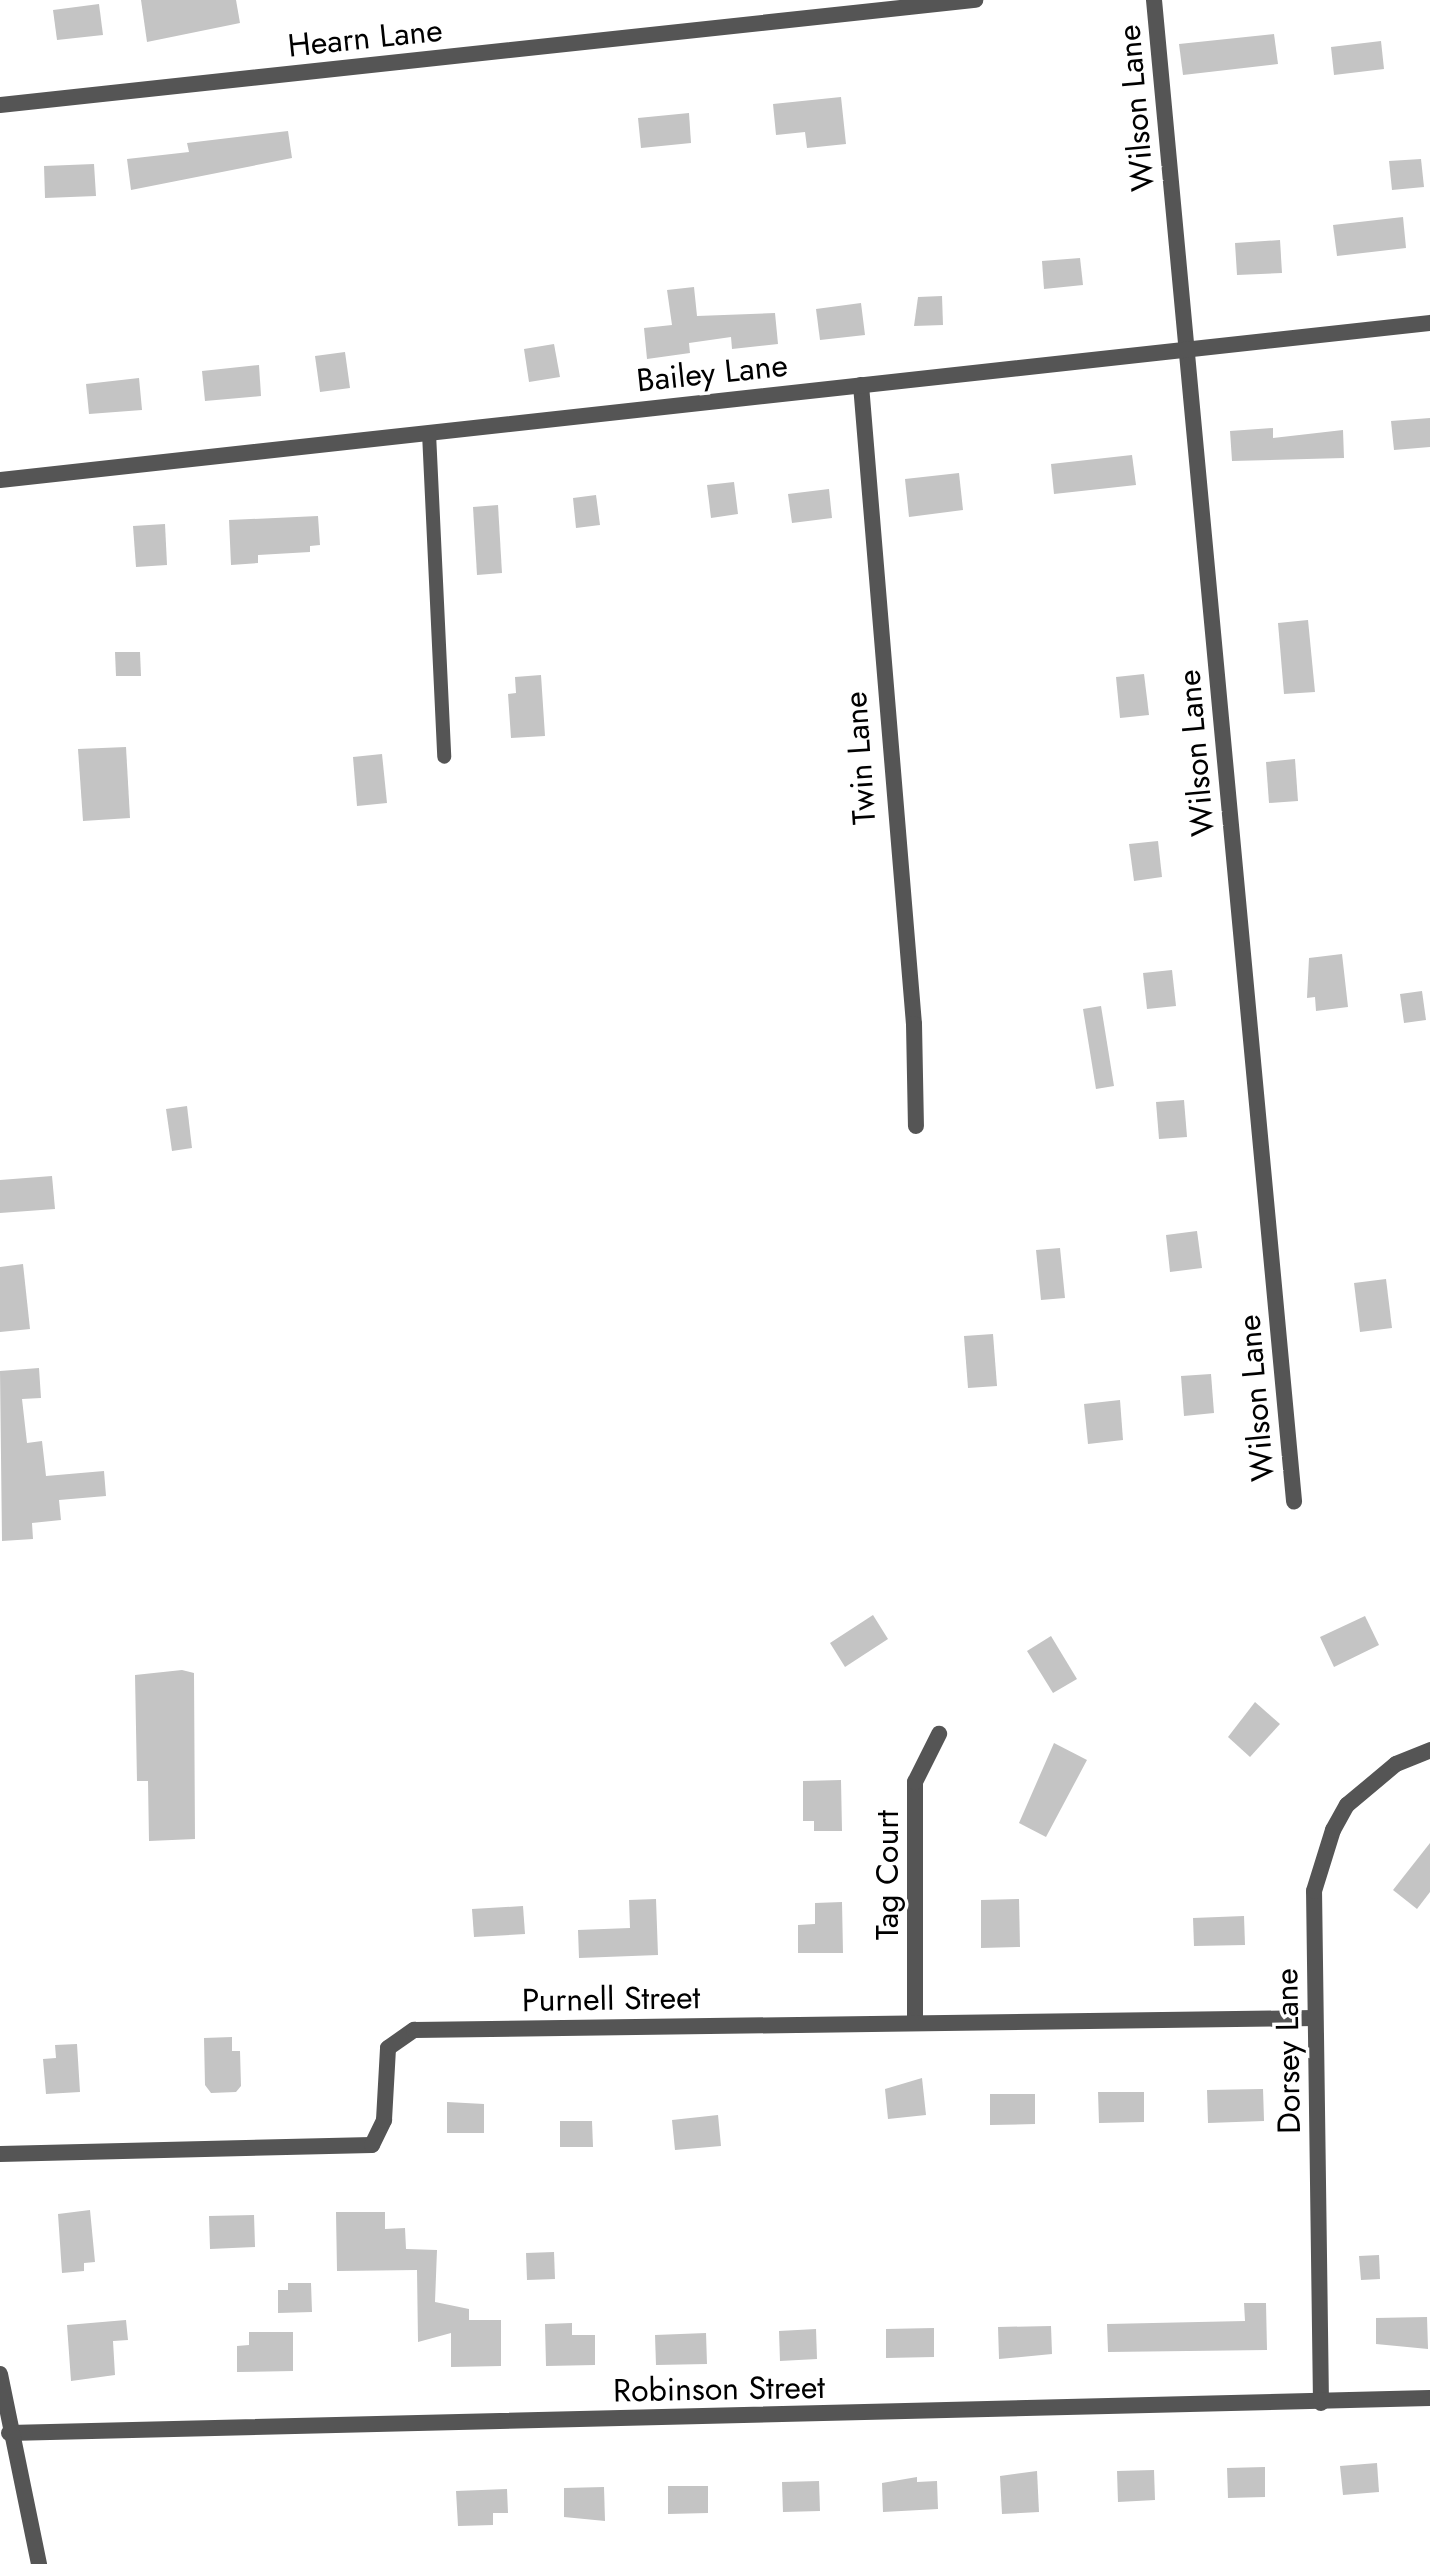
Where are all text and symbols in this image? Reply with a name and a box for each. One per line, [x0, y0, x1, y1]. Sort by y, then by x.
street label: Hearn Lane [286, 11, 444, 65]
street label: Wilson Lane [1110, 23, 1162, 193]
street label: Bailey Lane [635, 346, 789, 400]
street label: Wilson Lane [1170, 668, 1222, 838]
street label: Twin Lane [836, 690, 884, 826]
street label: Wilson Lane [1230, 1313, 1282, 1483]
street label: Tag Court [868, 1810, 906, 1940]
street label: Dorsey Lane [1267, 1968, 1309, 2134]
street label: Purnell Street [521, 1978, 701, 2020]
street label: Robinson Street [613, 2368, 825, 2410]

